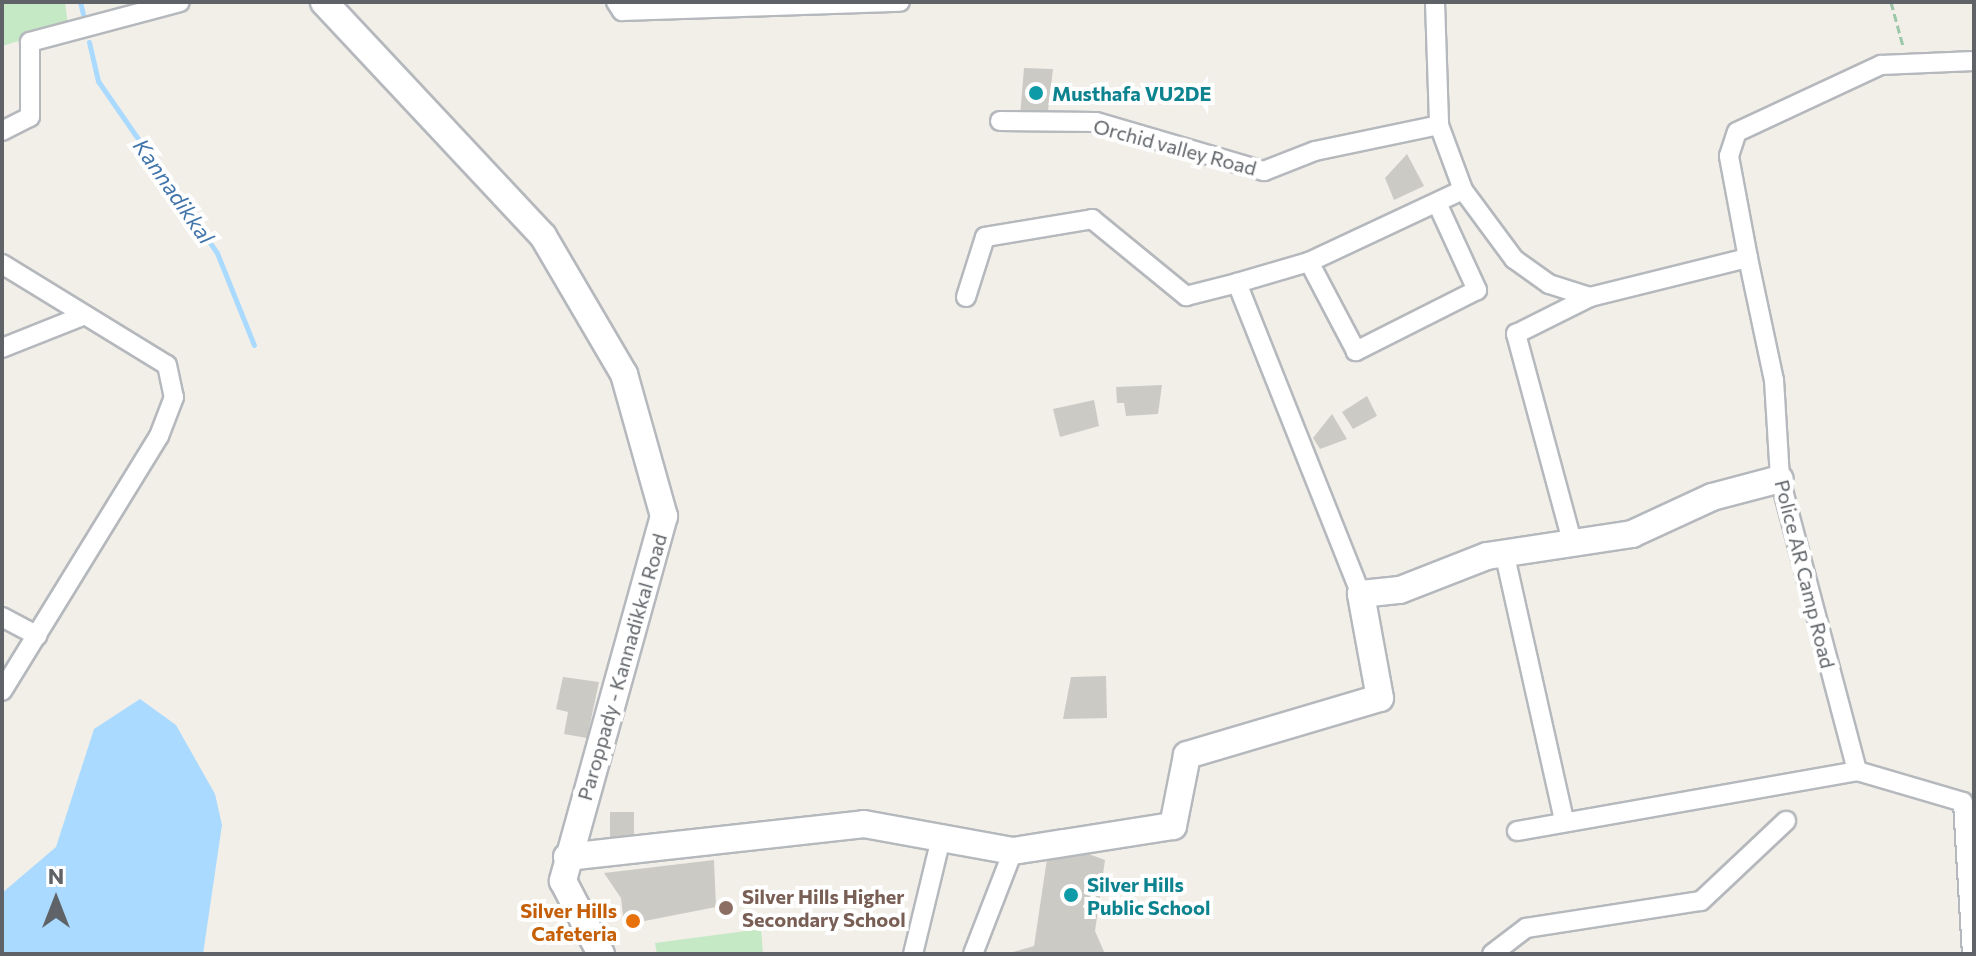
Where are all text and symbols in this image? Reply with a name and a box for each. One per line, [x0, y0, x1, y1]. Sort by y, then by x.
place label: Musthafa VU2DE [1052, 81, 1211, 105]
marker: Musthafa VU2DE [1027, 84, 1045, 102]
street label: Orchid valley Road [1091, 114, 1259, 180]
water label: Kannadikkal [128, 133, 220, 249]
street label: Police AR Camp Road [1770, 477, 1840, 671]
street label: Paroppady - Kannadikkal Road [572, 531, 672, 803]
north arrow [16, 860, 96, 940]
text: N [48, 862, 64, 889]
place label: Silver Hills Public School [1087, 872, 1210, 919]
place label: Silver Hills Higher Secondary School [742, 884, 906, 931]
marker: Silver Hills Public School [1062, 886, 1080, 904]
place label: Silver Hills Cafeteria [520, 898, 617, 945]
marker: Silver Hills Higher Secondary School [717, 899, 735, 917]
marker: Silver Hills Cafeteria [624, 912, 642, 930]

